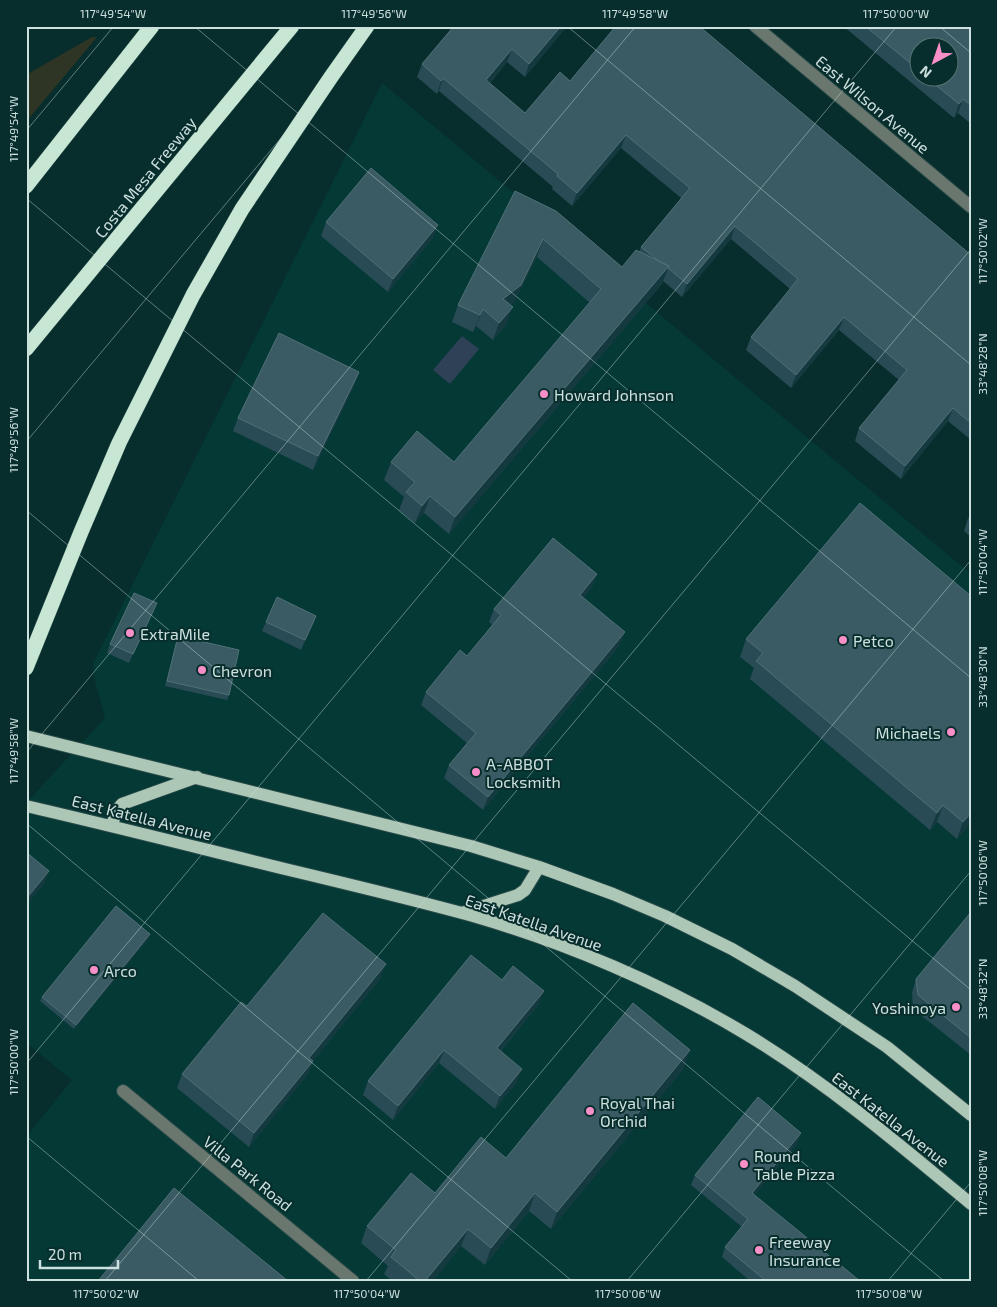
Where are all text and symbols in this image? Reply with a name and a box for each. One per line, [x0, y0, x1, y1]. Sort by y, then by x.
text: 117°49'54"W [80, 6, 146, 20]
text: 117°49'56"W [341, 6, 407, 20]
text: 117°49'58"W [602, 6, 668, 20]
text: 117°50'00"W [863, 6, 929, 20]
north arrow [910, 38, 960, 88]
street label: East Wilson Avenue [812, 51, 934, 157]
text: N [916, 63, 935, 82]
text: 117°49'54"W [6, 96, 20, 162]
street label: Costa Mesa Freeway [90, 112, 200, 241]
text: 117°50'02"W [975, 218, 989, 284]
text: 33°48'28"N [975, 333, 989, 395]
place label: Howard Johnson [554, 385, 674, 404]
marker: Howard Johnson [538, 388, 550, 400]
text: 117°49'56"W [6, 407, 20, 473]
text: 117°50'04"W [975, 529, 989, 595]
place label: ExtraMile [140, 624, 210, 643]
marker: ExtraMile [124, 627, 136, 639]
place label: Petco [853, 631, 894, 650]
marker: Petco [837, 634, 849, 646]
text: 33°48'30"N [975, 646, 989, 708]
place label: Chevron [212, 661, 272, 680]
marker: Chevron [196, 664, 208, 676]
text: 117°49'58"W [6, 718, 20, 784]
place label: Michaels [876, 723, 941, 742]
marker: Michaels [945, 726, 957, 738]
place label: A-ABBOT Locksmith [486, 754, 561, 791]
marker: A-ABBOT Locksmith [470, 766, 482, 778]
street label: East Katella Avenue [70, 790, 214, 844]
text: 117°50'06"W [975, 840, 989, 906]
street label: East Katella Avenue [463, 890, 605, 954]
text: 33°48'32"N [975, 959, 989, 1020]
place label: Arco [104, 961, 137, 980]
marker: Arco [88, 964, 100, 976]
place label: Yoshinoya [872, 998, 946, 1017]
marker: Yoshinoya [950, 1001, 962, 1013]
text: 117°50'00"W [6, 1029, 20, 1095]
street label: East Katella Avenue [829, 1067, 953, 1171]
place label: Royal Thai Orchid [600, 1093, 675, 1130]
marker: Royal Thai Orchid [584, 1105, 596, 1117]
street label: Villa Park Road [200, 1131, 296, 1215]
place label: Round Table Pizza [754, 1146, 835, 1183]
text: 117°50'08"W [975, 1150, 989, 1216]
marker: Round Table Pizza [738, 1158, 750, 1170]
place label: Freeway Insurance [769, 1232, 841, 1269]
scale bar [40, 1237, 118, 1269]
marker: Freeway Insurance [753, 1244, 765, 1256]
text: 20 m [48, 1245, 82, 1263]
text: 117°50'02"W [73, 1286, 139, 1300]
text: 117°50'04"W [334, 1286, 400, 1300]
text: 117°50'06"W [595, 1286, 661, 1300]
text: 117°50'08"W [856, 1286, 922, 1300]

